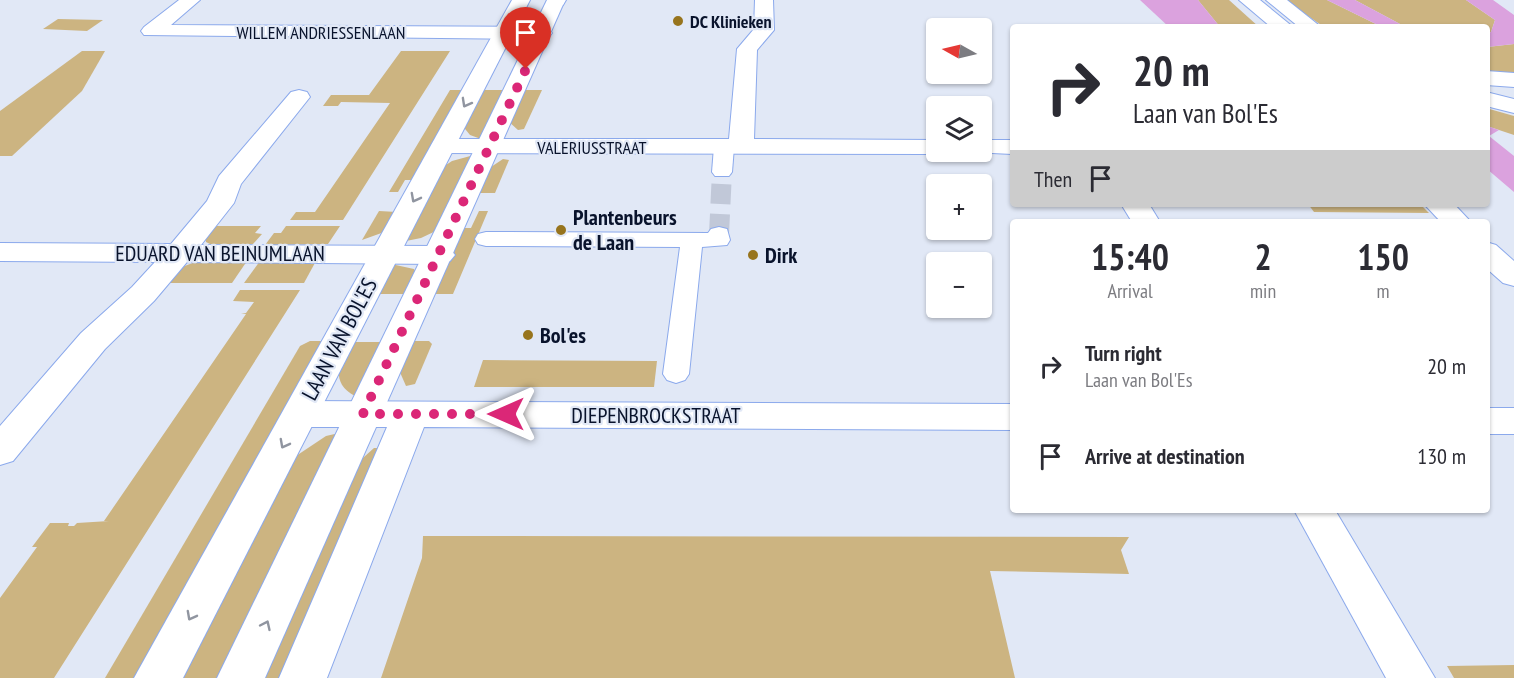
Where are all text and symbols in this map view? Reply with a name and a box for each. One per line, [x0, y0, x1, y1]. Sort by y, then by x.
pin [500, 7, 551, 69]
place label: DC Klinieken [690, 10, 772, 33]
marker: DC Klinieken [671, 14, 685, 28]
icon: arrive [509, 16, 542, 49]
north arrow [926, 18, 992, 84]
map controls [926, 18, 992, 318]
street label: WILLEM ANDRIESSENLAAN [236, 21, 406, 44]
text: 20 m [1133, 43, 1210, 98]
icon: right [1034, 48, 1112, 126]
button: layers [926, 96, 992, 162]
text: Laan van Bol'Es [1133, 96, 1278, 130]
one-way arrow [462, 97, 473, 107]
street label: VALERIUSSTRAAT [536, 136, 647, 159]
icon: arrive [1084, 162, 1117, 195]
text: Then [1034, 165, 1072, 193]
button: + [926, 174, 992, 240]
one-way arrow [411, 192, 422, 202]
place label: Plantenbeurs de Laan [573, 203, 677, 256]
marker: Plantenbeurs de Laan [554, 223, 568, 237]
text: 15:40 [1091, 233, 1169, 280]
text: 2 [1254, 233, 1272, 280]
text: 150 [1357, 233, 1409, 280]
street label: EDUARD VAN BEINUMLAAN [115, 239, 325, 267]
place label: Dirk [765, 241, 798, 269]
marker: Dirk [746, 248, 760, 262]
button: − [926, 252, 992, 318]
street label: LAAN VAN BOL'ES [295, 273, 383, 405]
text: Arrival [1107, 278, 1153, 304]
text: min [1250, 278, 1276, 304]
text: m [1377, 278, 1390, 304]
place label: Bol'es [540, 321, 586, 349]
marker: Bol'es [521, 328, 535, 342]
text: Turn right [1085, 339, 1162, 367]
icon: right [1034, 350, 1067, 383]
text: 20 m [1427, 352, 1466, 380]
text: Laan van Bol'Es [1085, 367, 1192, 393]
position arrow [474, 382, 538, 446]
street label: DIEPENBROCKSTRAAT [571, 401, 741, 429]
one-way arrow [280, 438, 291, 448]
icon: arrive [1034, 440, 1067, 473]
text: Arrive at destination [1085, 442, 1245, 470]
text: 130 m [1417, 442, 1466, 470]
one-way arrow [187, 609, 198, 620]
one-way arrow [258, 620, 270, 631]

